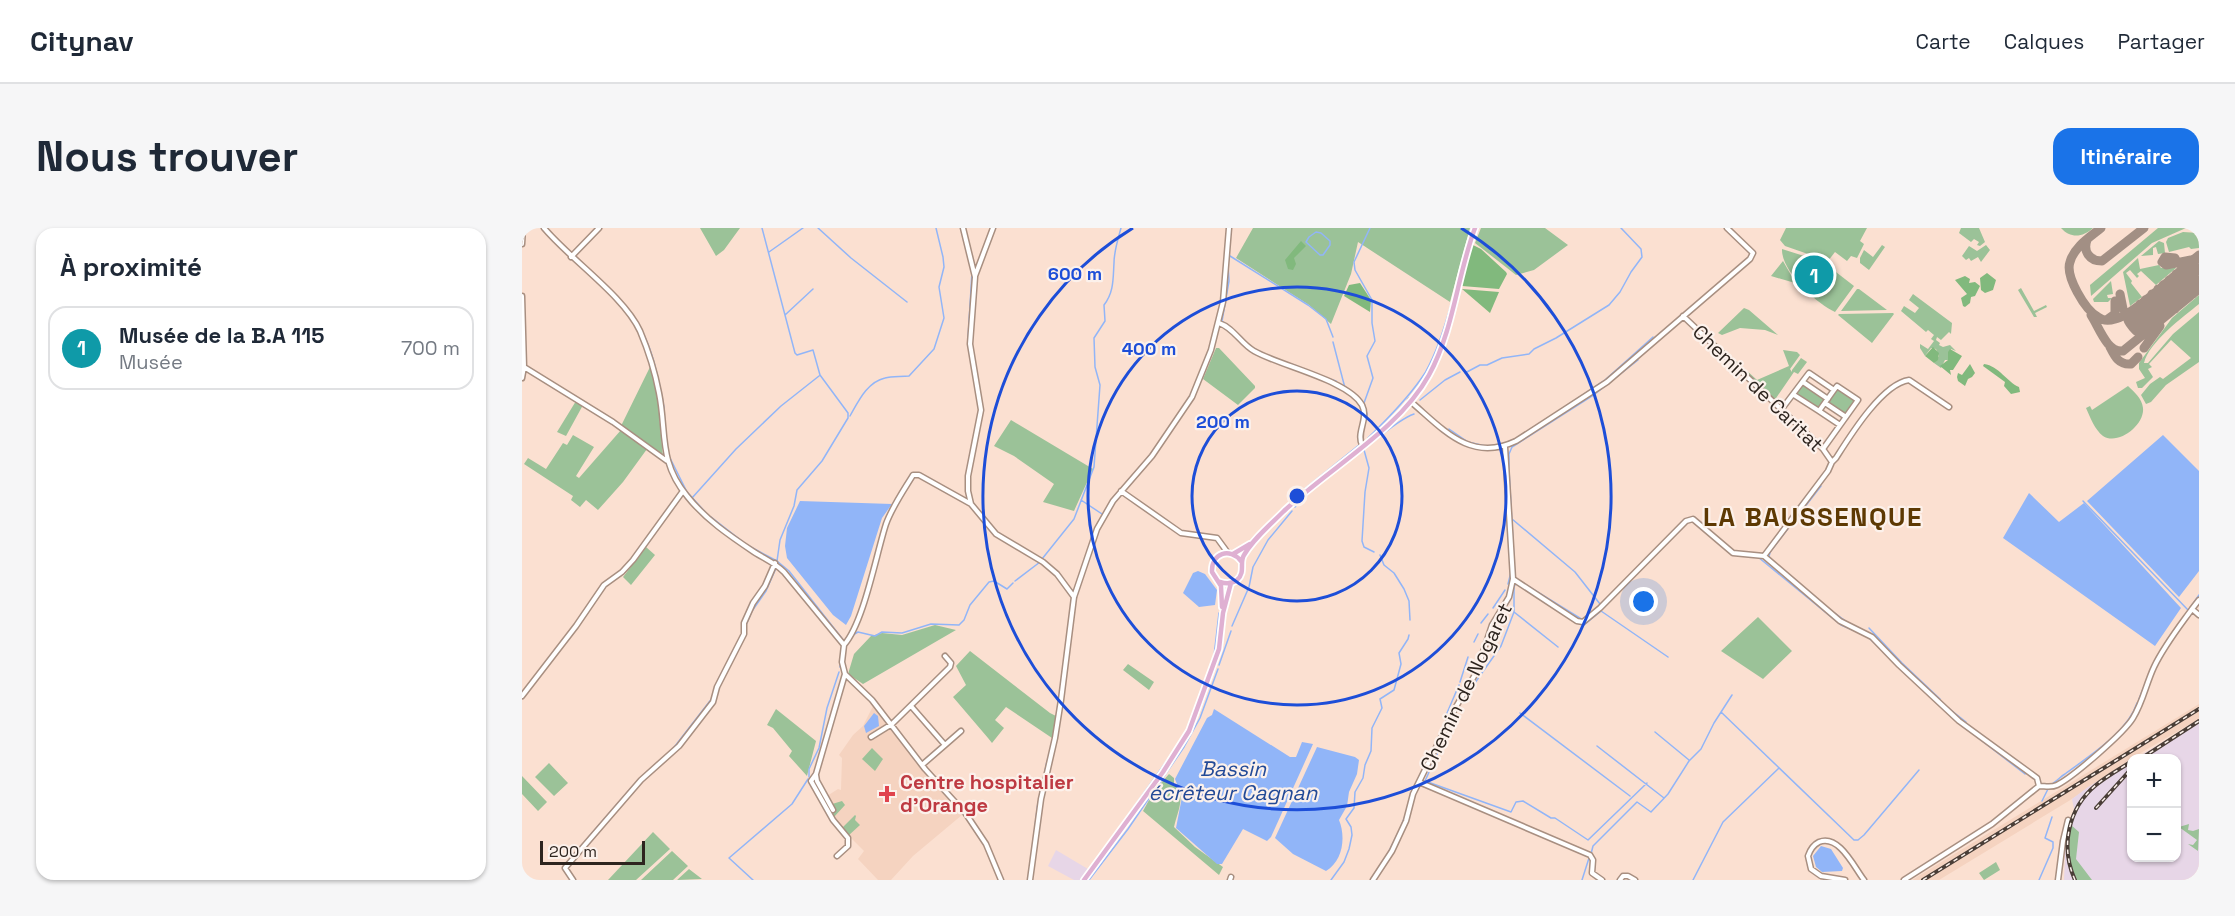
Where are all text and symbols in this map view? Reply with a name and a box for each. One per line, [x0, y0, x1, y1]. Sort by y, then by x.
text: Citynav [30, 23, 134, 59]
text: Carte [1916, 28, 1971, 55]
text: Calques [2004, 28, 2084, 55]
text: Partager [2117, 28, 2205, 55]
button: Itinéraire [2053, 128, 2199, 185]
text: Nous trouver [36, 130, 298, 183]
text: À proximité [60, 250, 202, 284]
pin: 1 [1794, 252, 1834, 298]
text: 600 m [1048, 262, 1102, 285]
street label: Chemin de Caritat [1687, 319, 1829, 457]
text: Musée de la B.A 115 [119, 321, 324, 349]
text: 1 [77, 335, 86, 361]
text: 700 m [401, 335, 460, 361]
text: 400 m [1122, 337, 1176, 360]
text: Musée [119, 349, 183, 375]
text: 200 m [1196, 410, 1250, 433]
centre of rings [1287, 486, 1307, 506]
district label: LA BAUSSENQUE [1703, 500, 1923, 534]
your location [1629, 587, 1658, 616]
street label: Chemin de Nogaret [1414, 599, 1518, 775]
map controls [2127, 754, 2181, 862]
button: + [2127, 754, 2181, 808]
water label: Bassin écrêteur Cagnan [1148, 755, 1319, 806]
place label: Centre hospitalier d'Orange [900, 769, 1074, 818]
marker: Centre hospitalier d'Orange [878, 785, 896, 803]
button: − [2127, 808, 2181, 862]
scale bar [540, 838, 645, 866]
text: 200 m [549, 841, 597, 862]

